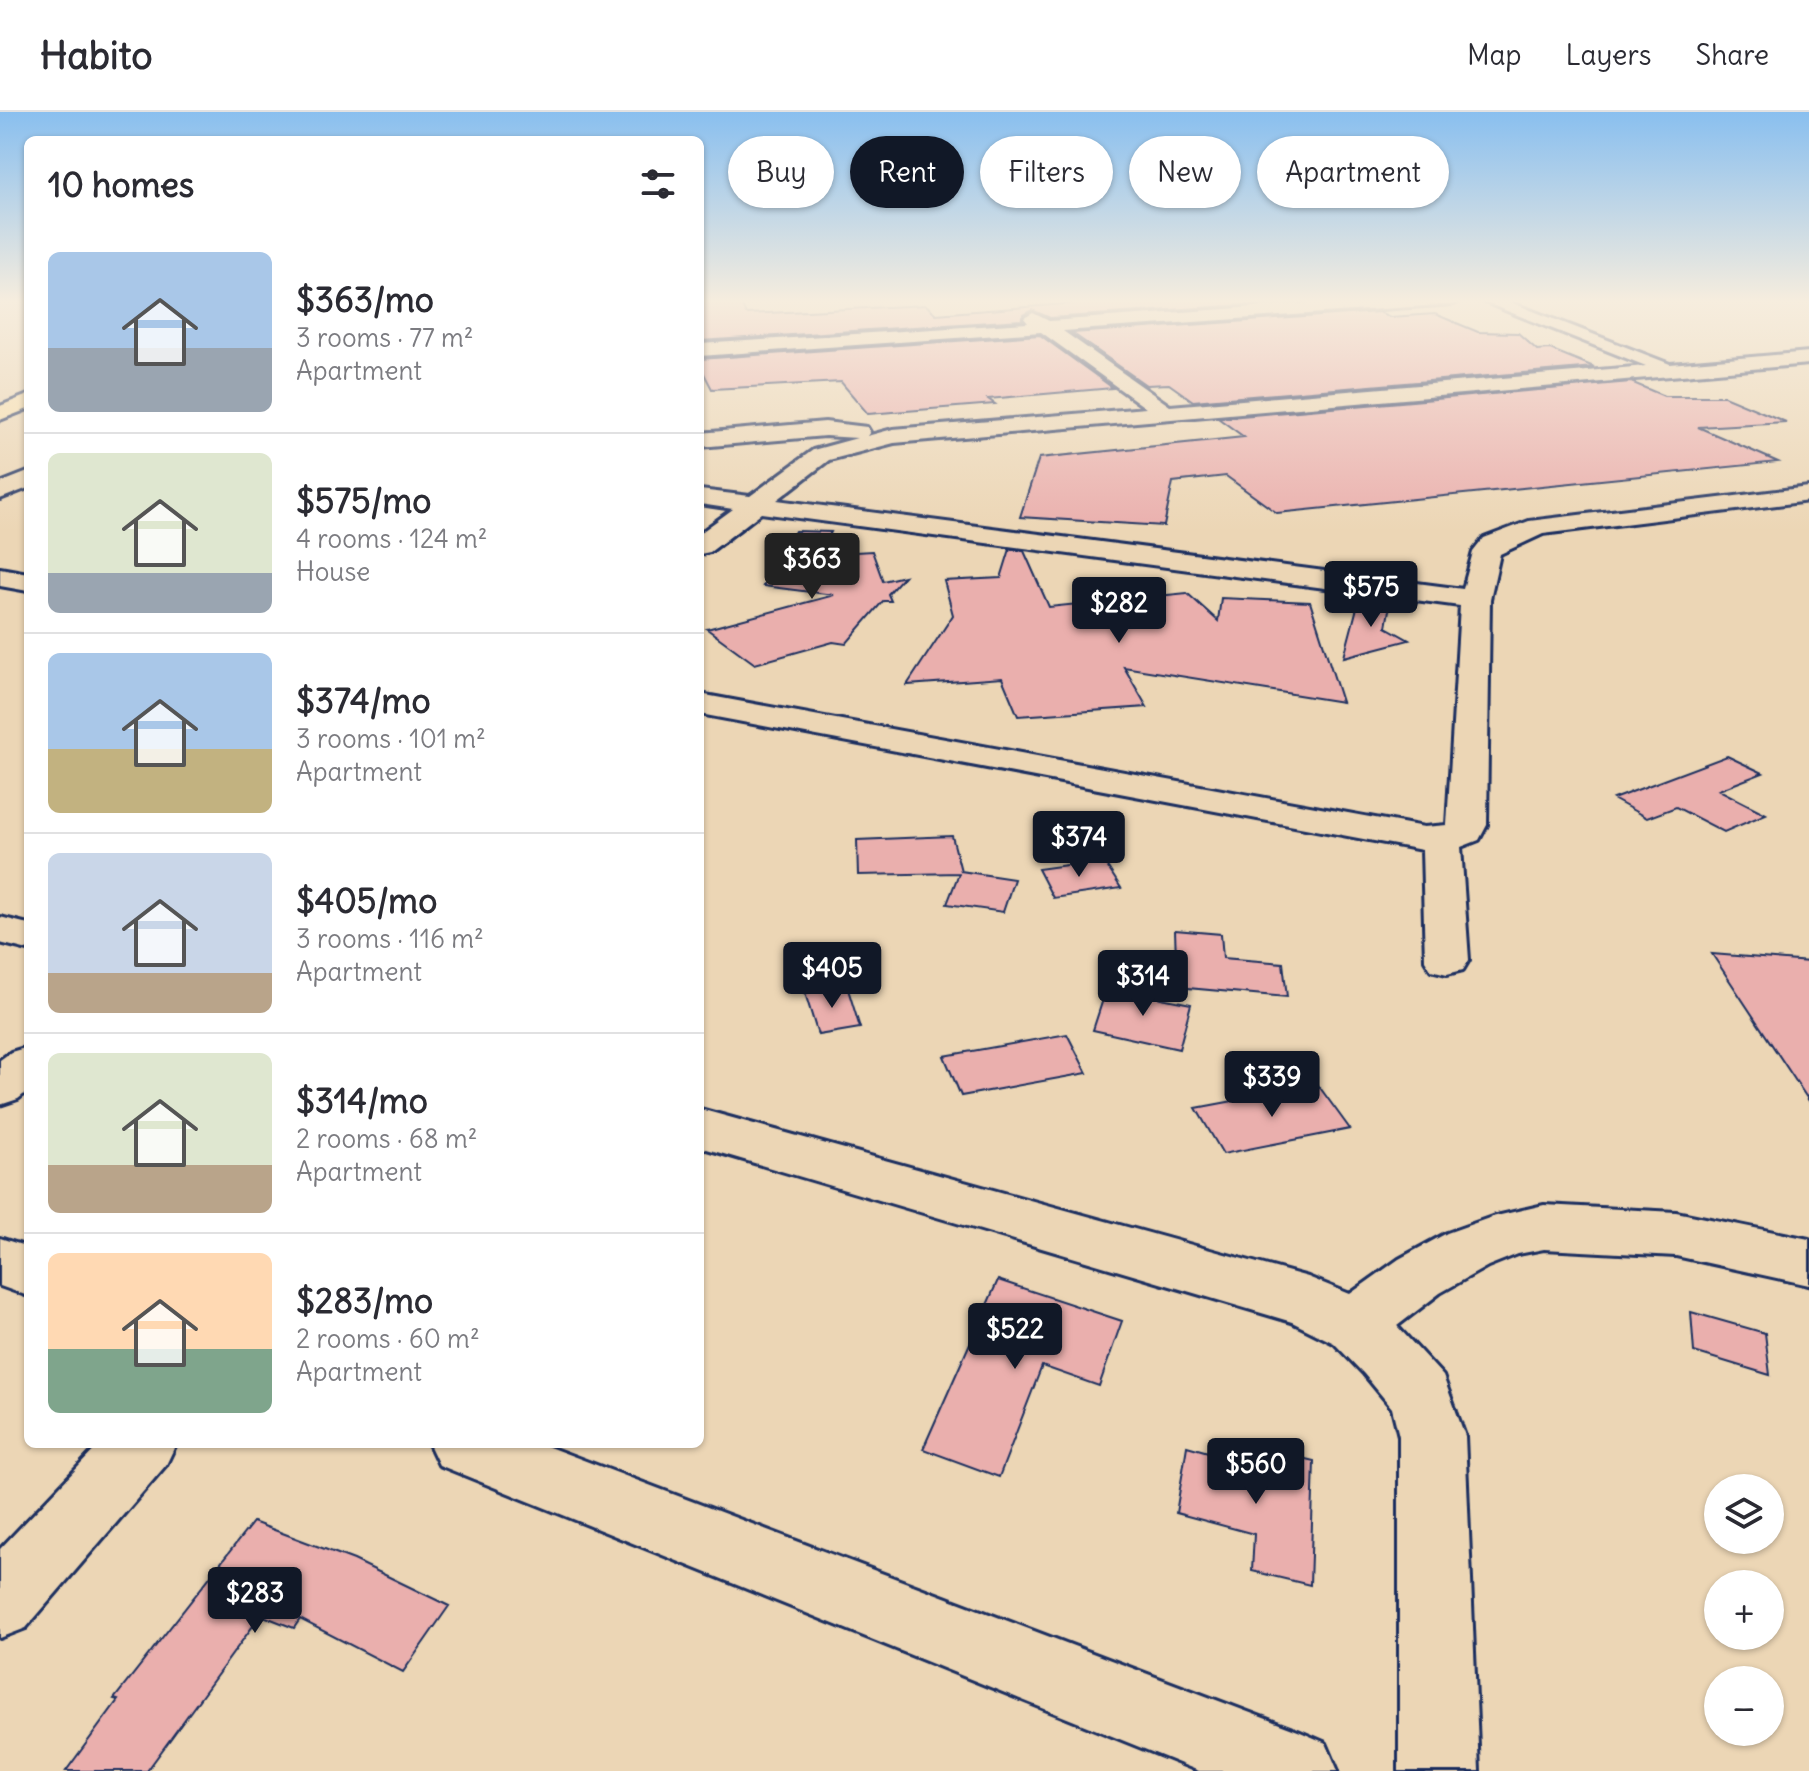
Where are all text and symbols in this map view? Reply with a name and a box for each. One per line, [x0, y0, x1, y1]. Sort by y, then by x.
text: Habito [40, 32, 153, 79]
text: Map [1467, 37, 1522, 73]
text: Layers [1566, 37, 1652, 73]
text: Share [1696, 37, 1769, 73]
chip: Buy [728, 136, 834, 208]
chip: Rent [850, 136, 964, 208]
chip: Filters [980, 136, 1113, 208]
chip: New [1129, 136, 1241, 208]
chip: Apartment [1257, 136, 1449, 208]
icon: filters [636, 162, 680, 206]
text: 10 homes [48, 163, 194, 206]
text: $363/mo [296, 278, 434, 321]
icon: home [112, 284, 208, 380]
text: 3 rooms · 77 m² [296, 321, 474, 354]
text: Apartment [296, 354, 422, 387]
text: $575/mo [296, 479, 431, 522]
icon: home [112, 485, 208, 581]
text: 4 rooms · 124 m² [296, 522, 488, 555]
pin: $363 [765, 533, 859, 601]
text: $363 [783, 542, 841, 575]
text: House [296, 555, 370, 588]
pin: $575 [1324, 561, 1418, 629]
text: $575 [1342, 570, 1400, 603]
pin: $282 [1072, 577, 1166, 645]
text: $282 [1090, 586, 1148, 619]
text: $374/mo [296, 679, 431, 722]
icon: home [112, 685, 208, 781]
text: 3 rooms · 101 m² [296, 722, 486, 755]
text: Apartment [296, 755, 422, 788]
pin: $374 [1032, 811, 1126, 879]
text: $374 [1051, 820, 1107, 853]
text: $405/mo [296, 879, 437, 922]
icon: home [112, 885, 208, 981]
text: 3 rooms · 116 m² [296, 922, 484, 955]
pin: $405 [785, 942, 879, 1010]
pin: $314 [1096, 950, 1190, 1018]
text: $405 [801, 951, 863, 984]
text: Apartment [296, 955, 422, 988]
text: $314 [1116, 959, 1170, 992]
pin: $339 [1225, 1051, 1319, 1119]
text: $339 [1243, 1060, 1301, 1093]
text: $314/mo [296, 1079, 428, 1122]
icon: home [112, 1085, 208, 1181]
text: 2 rooms · 68 m² [296, 1122, 478, 1155]
text: Apartment [296, 1155, 422, 1188]
text: $283/mo [296, 1279, 433, 1322]
icon: home [112, 1285, 208, 1381]
pin: $522 [968, 1303, 1062, 1371]
text: $522 [986, 1312, 1044, 1345]
text: 2 rooms · 60 m² [296, 1322, 480, 1355]
text: Apartment [296, 1355, 422, 1388]
pin: $560 [1209, 1438, 1303, 1506]
text: $560 [1225, 1447, 1287, 1480]
map controls [1704, 1474, 1784, 1746]
button: layers [1704, 1474, 1784, 1554]
pin: $283 [208, 1567, 302, 1635]
button: + [1704, 1570, 1784, 1650]
text: $283 [226, 1576, 284, 1609]
button: − [1704, 1666, 1784, 1746]

